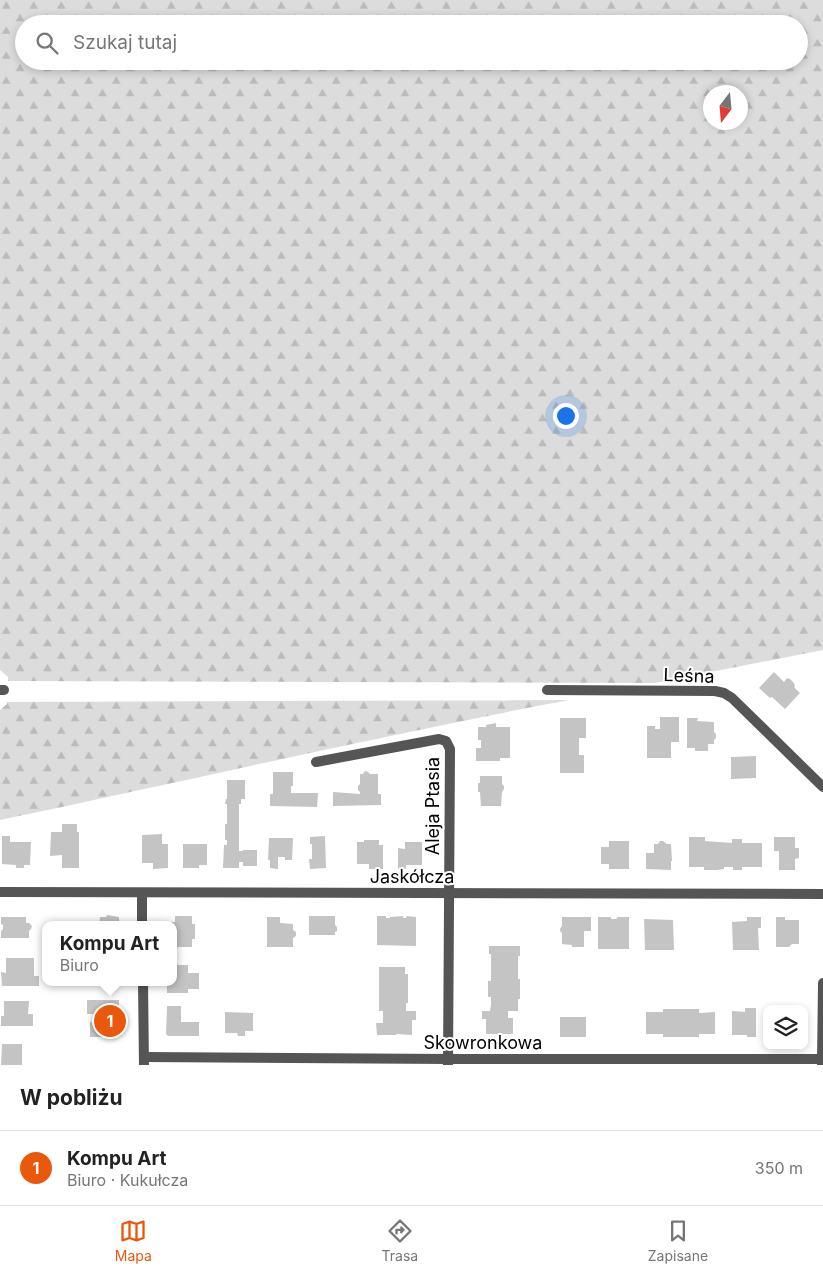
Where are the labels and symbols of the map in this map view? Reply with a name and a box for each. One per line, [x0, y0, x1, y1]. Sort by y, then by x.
north arrow [703, 85, 748, 130]
your location [553, 403, 579, 429]
street label: Leśna [663, 664, 715, 687]
street label: Aleja Ptasia [422, 757, 443, 855]
street label: Jaskółcza [370, 866, 454, 887]
pin: 1 [94, 1002, 126, 1040]
street label: Skowronkowa [424, 1032, 542, 1053]

